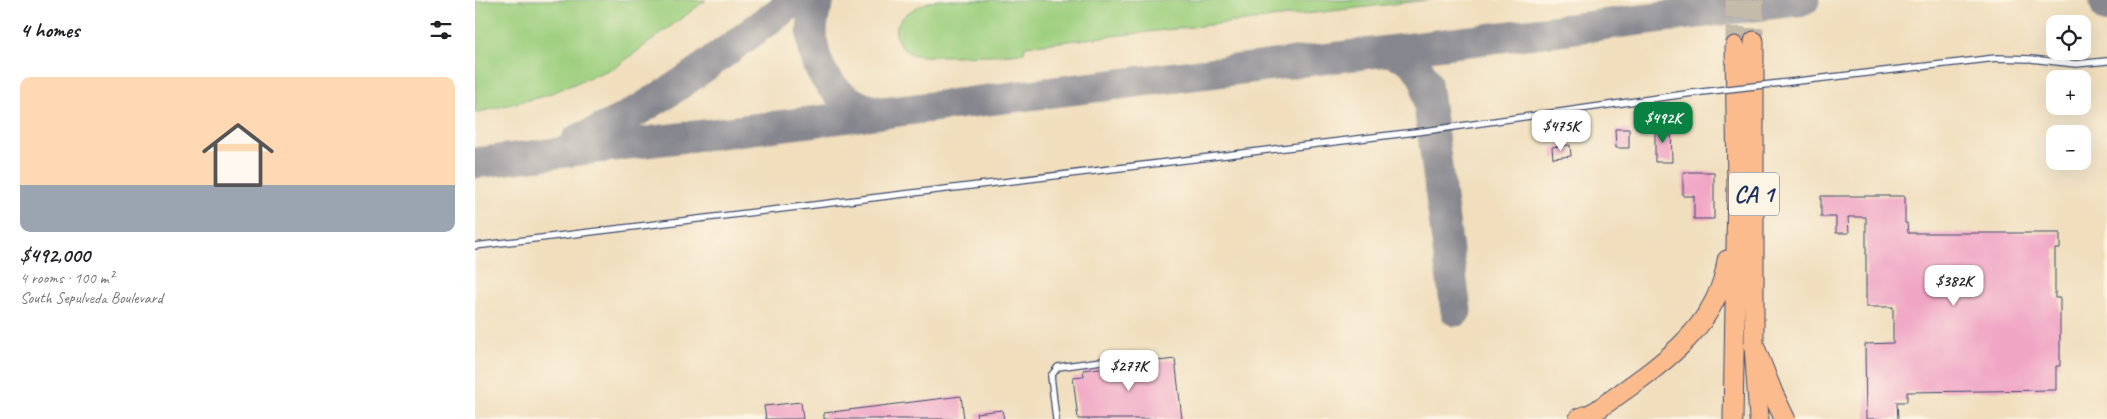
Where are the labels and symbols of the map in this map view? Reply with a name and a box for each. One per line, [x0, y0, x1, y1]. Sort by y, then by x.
pin: $492K [1628, 102, 1698, 144]
pin: $475K [1526, 110, 1596, 152]
road number: CA 1 [1729, 172, 1779, 215]
pin: $382K [1919, 264, 1989, 307]
pin: $277K [1094, 350, 1164, 392]

